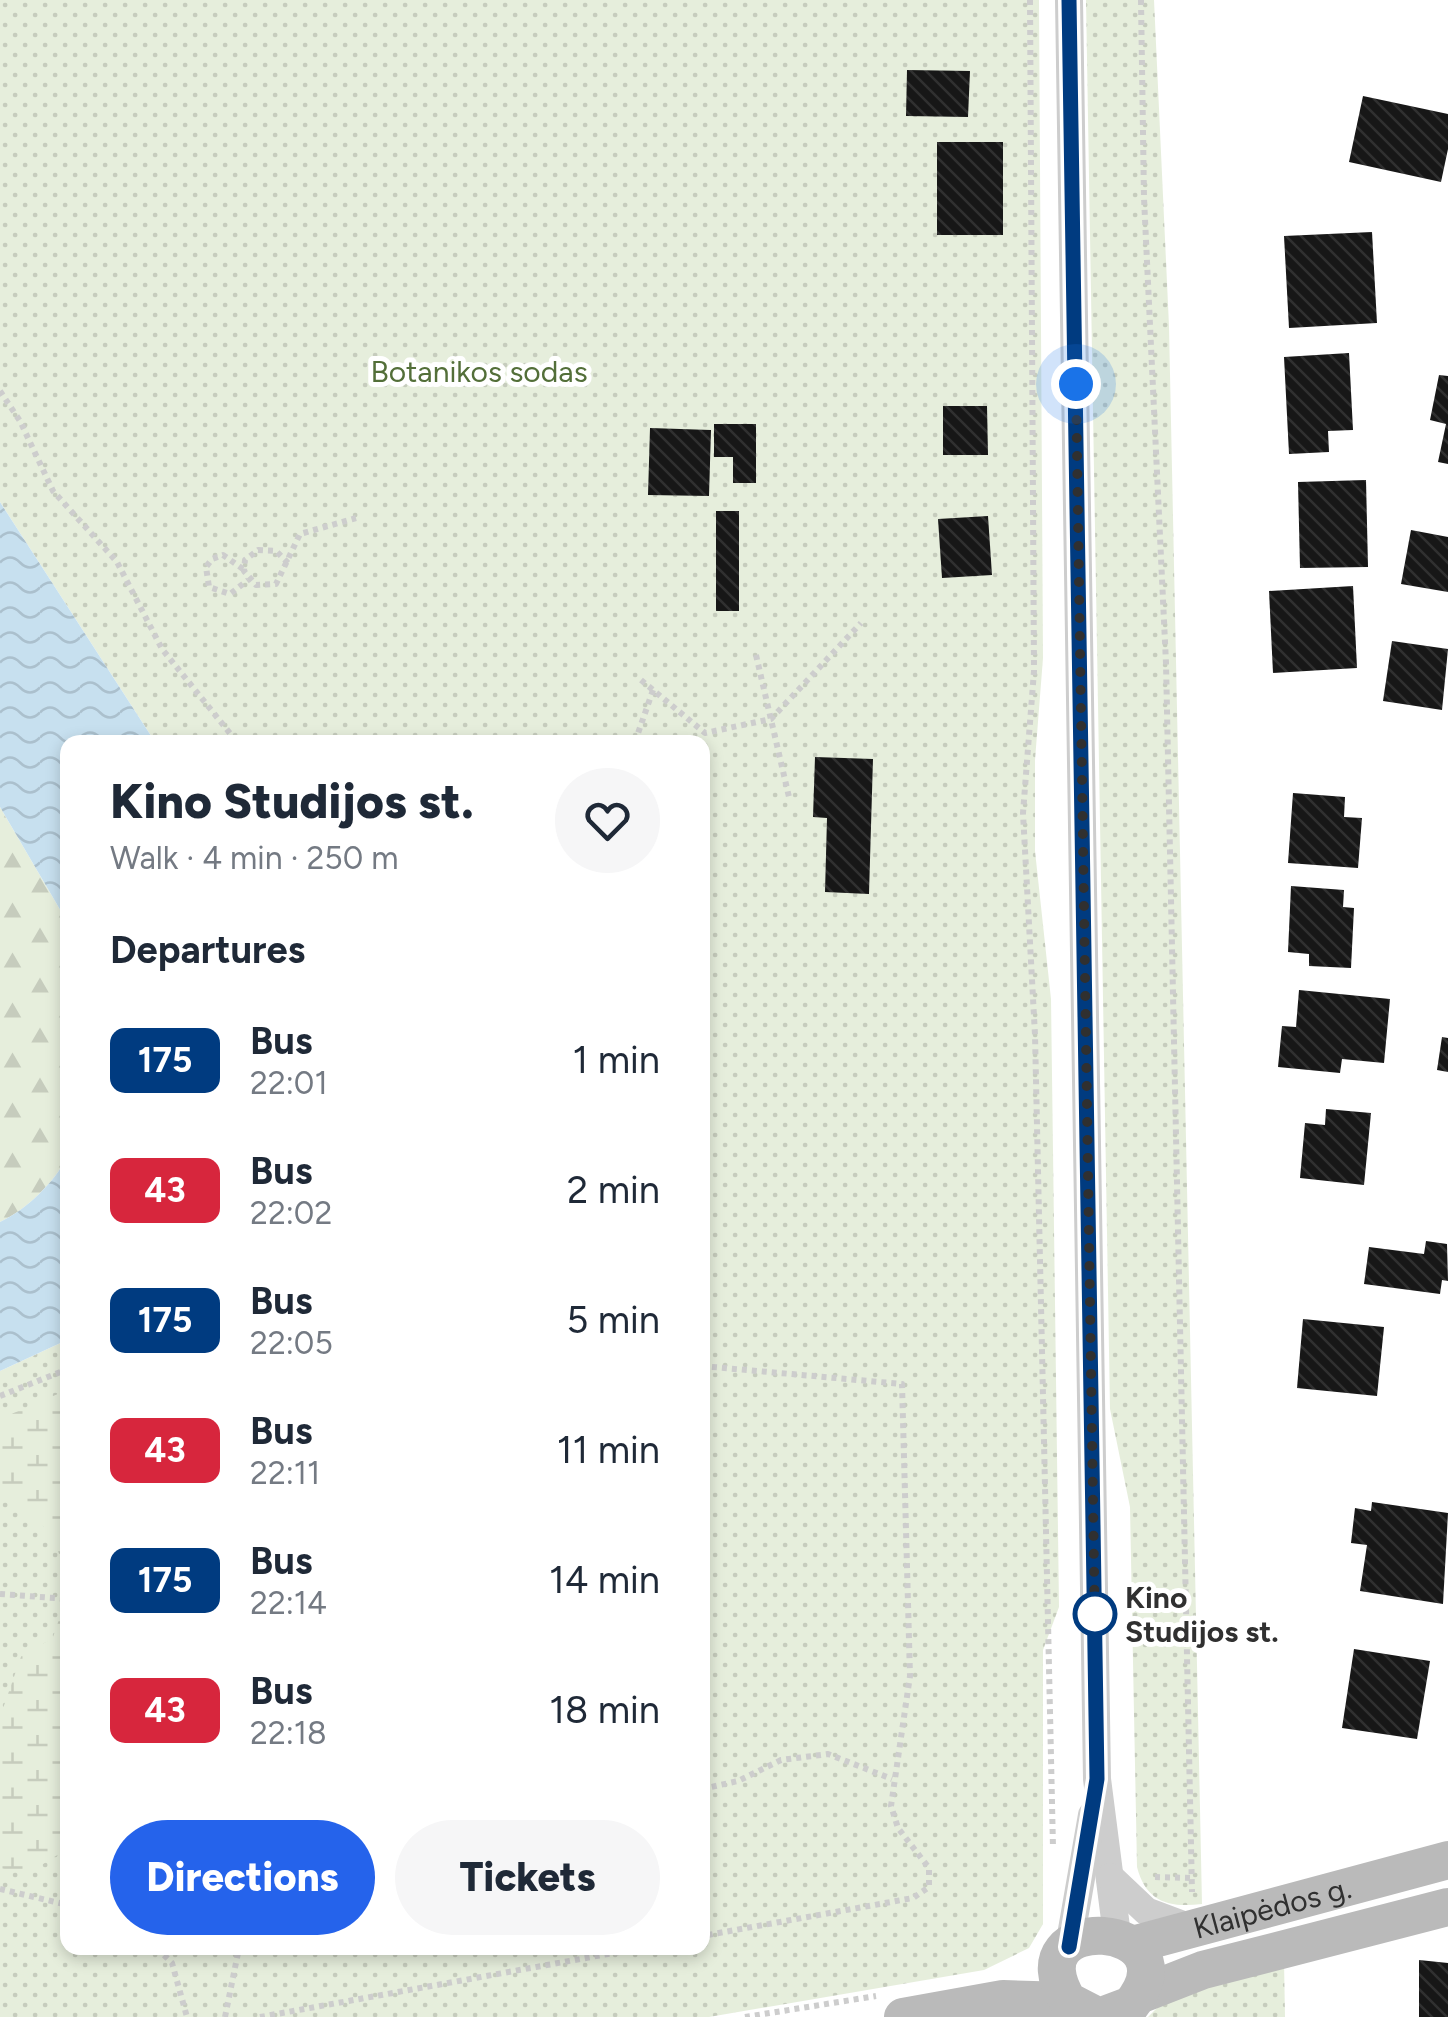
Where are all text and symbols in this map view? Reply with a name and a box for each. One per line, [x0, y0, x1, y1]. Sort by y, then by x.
park label: Botanikos sodas [370, 353, 588, 390]
your location [1051, 359, 1101, 409]
button: heart [555, 768, 660, 873]
text: Kino Studijos st. [110, 772, 474, 830]
text: Walk · 4 min · 250 m [110, 839, 398, 877]
text: Departures [110, 927, 305, 973]
text: Bus [250, 1018, 313, 1064]
text: 1 min [573, 1037, 660, 1083]
text: 175 [138, 1039, 192, 1081]
text: 22:01 [250, 1064, 328, 1102]
text: Bus [250, 1148, 313, 1194]
text: 2 min [567, 1167, 660, 1213]
text: 43 [144, 1169, 186, 1211]
text: 22:02 [250, 1194, 332, 1232]
text: Bus [250, 1278, 313, 1324]
text: 5 min [566, 1297, 660, 1343]
text: 175 [138, 1299, 192, 1341]
text: 22:05 [250, 1324, 333, 1362]
text: Bus [250, 1408, 313, 1454]
text: 11 min [557, 1427, 660, 1473]
text: 43 [144, 1429, 186, 1471]
text: 22:11 [250, 1454, 320, 1492]
text: Bus [250, 1538, 313, 1584]
text: 14 min [549, 1557, 660, 1603]
text: 175 [138, 1559, 192, 1601]
place label: Kino Studijos st. [1125, 1579, 1279, 1650]
text: 22:14 [250, 1584, 327, 1622]
marker: Kino Studijos st. [1074, 1593, 1116, 1635]
text: Bus [250, 1668, 313, 1714]
text: 18 min [549, 1687, 660, 1733]
text: 43 [144, 1689, 186, 1731]
text: 22:18 [250, 1714, 327, 1752]
button: Directions [110, 1820, 375, 1935]
button: Tickets [395, 1820, 660, 1935]
street label: Klaipėdos g. [1189, 1868, 1355, 1946]

